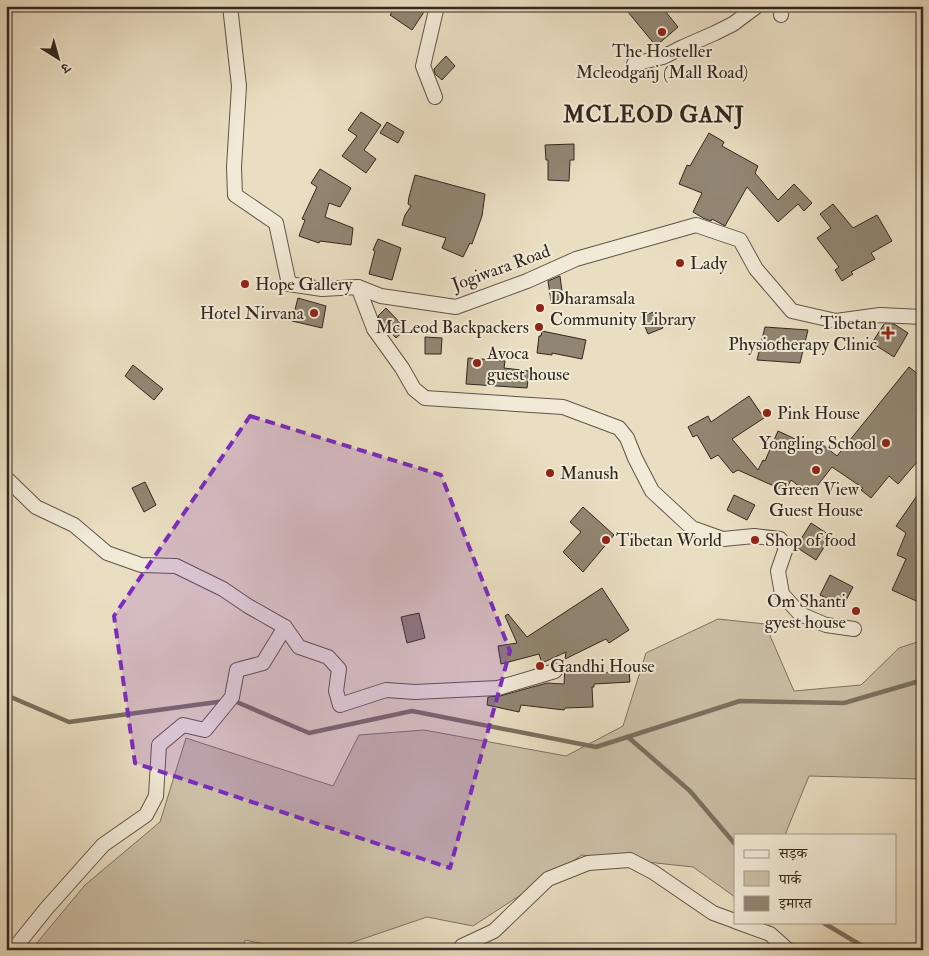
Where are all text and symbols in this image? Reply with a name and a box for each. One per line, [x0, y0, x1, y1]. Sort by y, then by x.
marker: The Hosteller Mcleodganj (Mall Road) [656, 26, 668, 38]
north arrow [32, 32, 82, 82]
place label: The Hosteller Mcleodganj (Mall Road) [576, 40, 748, 84]
text: उ [57, 58, 74, 77]
district label: MCLEOD GANJ [562, 101, 745, 130]
street label: Jogiwara Road [448, 240, 553, 297]
place label: Lady [690, 252, 728, 275]
marker: Lady [674, 257, 686, 269]
place label: Hope Gallery [255, 273, 353, 296]
marker: Hope Gallery [239, 278, 251, 290]
place label: Dharamsala Community Library [550, 287, 697, 331]
place label: Hotel Nirvana [200, 302, 305, 325]
marker: Dharamsala Community Library [534, 302, 546, 314]
marker: Hotel Nirvana [308, 307, 320, 319]
place label: Tibetan Physiotherapy Clinic [728, 312, 877, 356]
place label: McLeod Backpackers [375, 316, 529, 339]
marker: McLeod Backpackers [533, 321, 545, 333]
marker: Tibetan Physiotherapy Clinic [881, 326, 895, 340]
place label: Avoca guest house [486, 342, 570, 386]
marker: Avoca guest house [471, 357, 483, 369]
place label: Pink House [777, 402, 861, 425]
marker: Pink House [761, 407, 773, 419]
place label: Yongling School [759, 432, 876, 455]
marker: Yongling School [880, 437, 892, 449]
place label: Manush [560, 462, 619, 485]
marker: Green View Guest House [810, 464, 822, 476]
marker: Manush [544, 467, 556, 479]
place label: Green View Guest House [769, 478, 863, 522]
place label: Tibetan World [616, 529, 722, 552]
place label: Shop of food [765, 529, 856, 552]
marker: Tibetan World [600, 534, 612, 546]
marker: Shop of food [749, 534, 761, 546]
place label: Om Shanti gyest house [765, 590, 846, 634]
marker: Om Shanti gyest house [850, 605, 862, 617]
place label: Gandhi House [550, 655, 655, 678]
marker: Gandhi House [534, 660, 546, 672]
legend [734, 834, 896, 924]
text: सड़क [778, 844, 808, 863]
text: पार्क [778, 870, 802, 889]
text: इमारत [778, 894, 813, 913]

